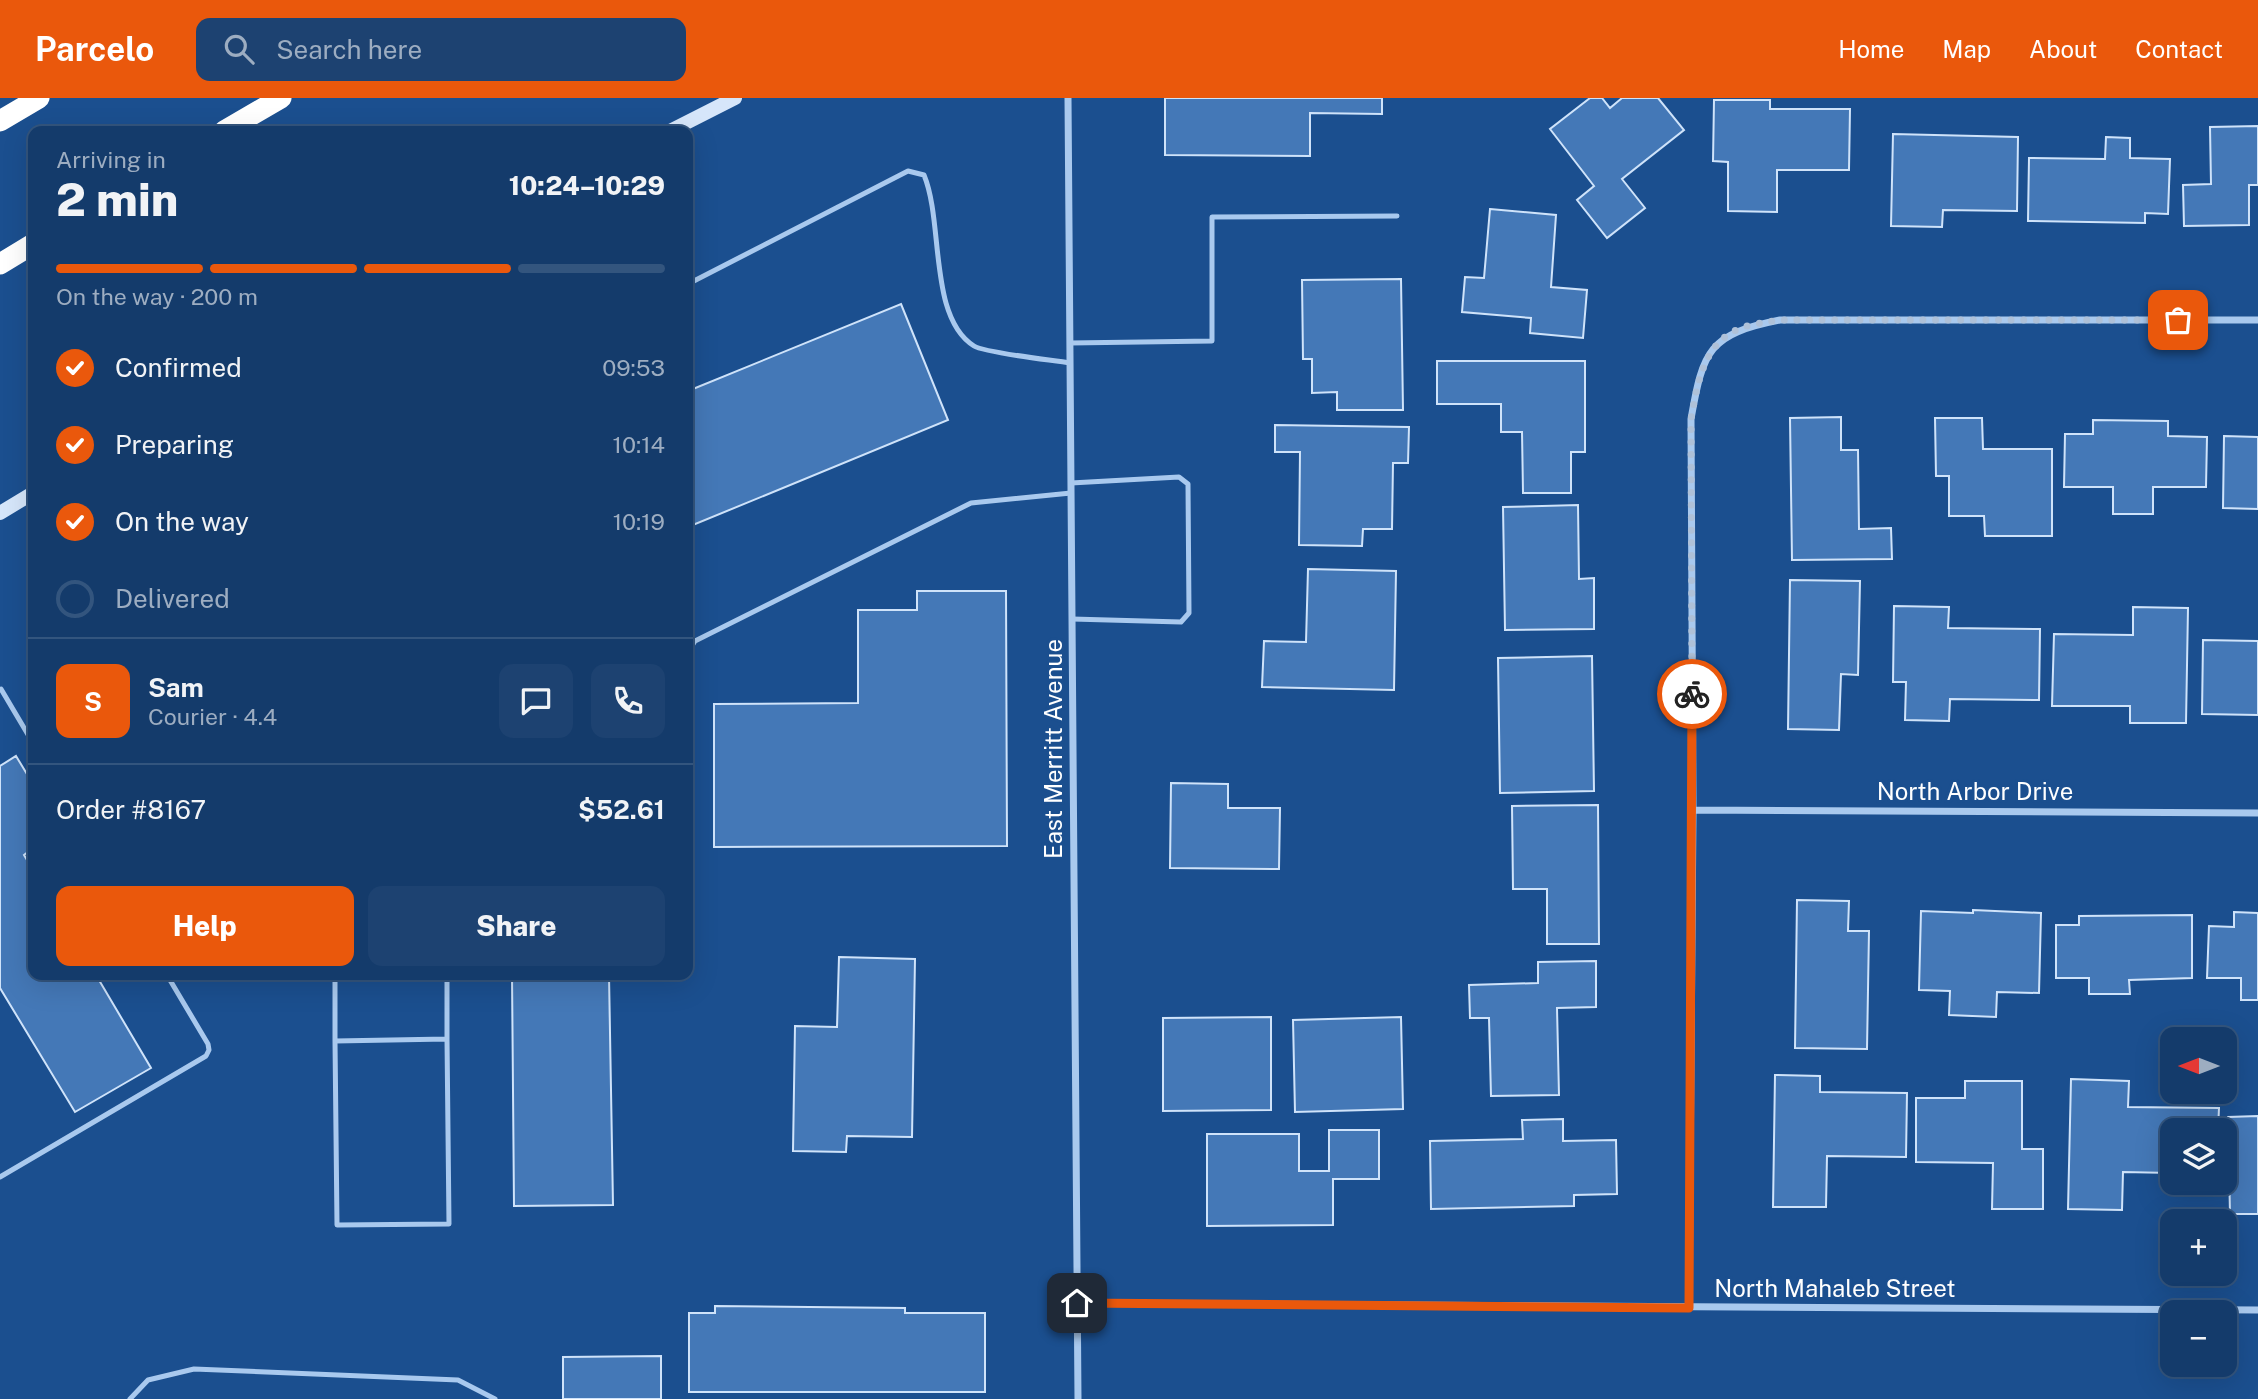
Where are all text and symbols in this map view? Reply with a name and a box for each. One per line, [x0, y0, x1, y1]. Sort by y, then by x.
search box [196, 18, 686, 81]
text: Parcelo [35, 30, 154, 68]
icon: search [220, 30, 258, 68]
text: Search here [276, 34, 422, 65]
text: Home [1838, 35, 1904, 63]
text: Map [1942, 35, 1991, 63]
text: About [2029, 35, 2097, 63]
text: Contact [2135, 35, 2223, 63]
text: Arriving in [56, 146, 166, 173]
text: 10:24–10:29 [509, 170, 665, 201]
text: 2 min [56, 172, 178, 226]
text: On the way · 200 m [56, 283, 258, 310]
pin [2148, 290, 2208, 350]
icon: bag [2159, 301, 2197, 339]
icon: check [56, 349, 94, 387]
text: Confirmed [115, 352, 242, 383]
text: 09:53 [602, 354, 665, 381]
icon: check [56, 426, 94, 464]
text: Preparing [115, 429, 234, 460]
text: 10:14 [613, 431, 665, 458]
icon: check [56, 503, 94, 541]
text: On the way [115, 506, 249, 537]
text: 10:19 [613, 508, 665, 535]
text: Delivered [115, 583, 230, 614]
street label: East Merritt Avenue [1039, 639, 1067, 859]
courier [1657, 659, 1727, 729]
button: chat [499, 664, 573, 738]
button: phone [591, 664, 665, 738]
text: Sam [148, 672, 204, 703]
icon: bike [1673, 675, 1711, 713]
text: S [84, 686, 102, 717]
text: Courier · 4.4 [148, 703, 277, 730]
street label: North Arbor Drive [1877, 777, 2073, 805]
text: Order #8167 [56, 794, 206, 825]
text: $52.61 [578, 794, 665, 825]
button: Help [56, 886, 354, 966]
button: Share [368, 886, 665, 966]
north arrow [2160, 1027, 2236, 1104]
map controls [2160, 1027, 2237, 1377]
button: layers [2160, 1118, 2237, 1195]
button: + [2160, 1209, 2237, 1286]
pin [1047, 1273, 1107, 1333]
street label: North Mahaleb Street [1714, 1274, 1956, 1302]
icon: home [1058, 1284, 1096, 1322]
button: − [2160, 1300, 2237, 1377]

